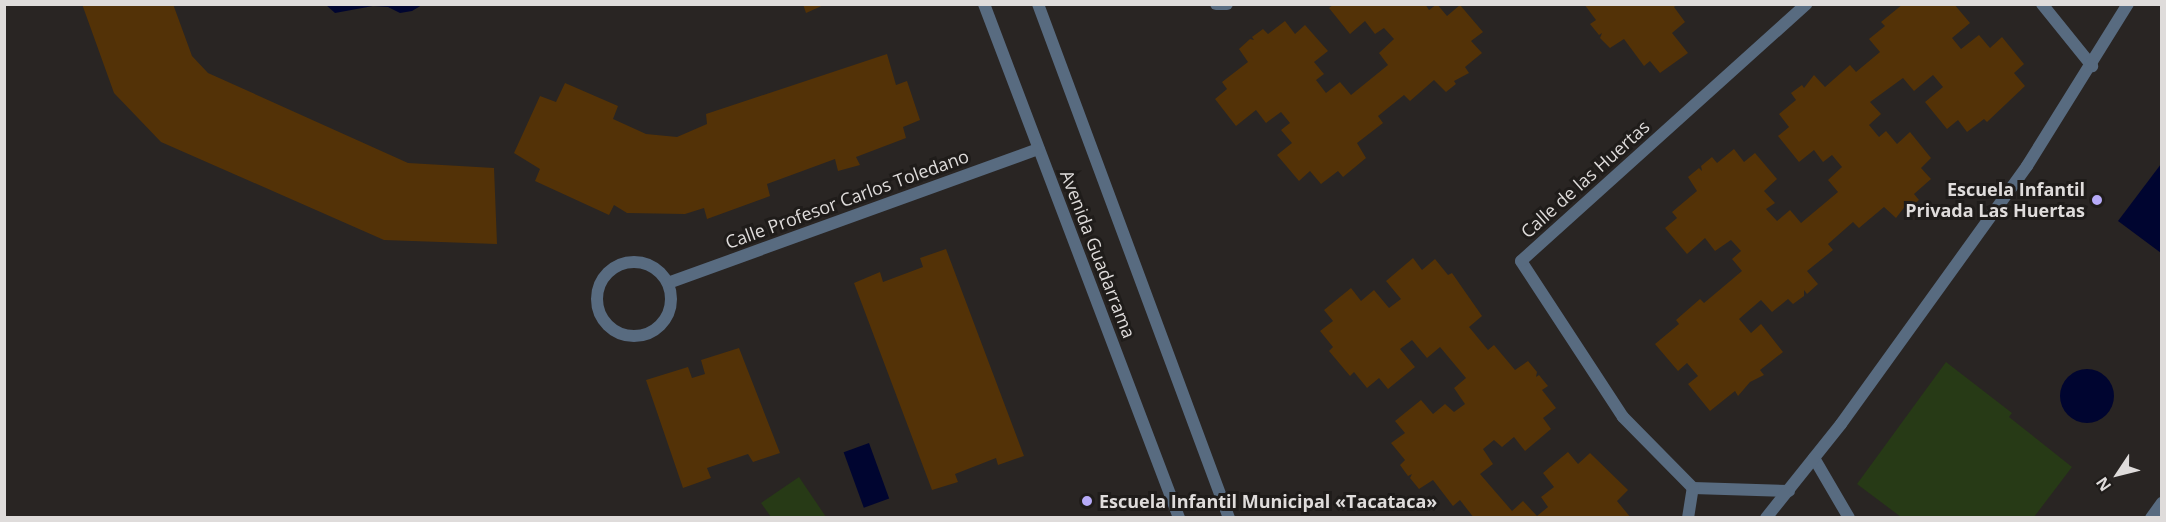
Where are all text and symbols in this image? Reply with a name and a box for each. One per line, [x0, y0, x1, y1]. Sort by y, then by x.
street label: Calle de las Huertas [1516, 116, 1654, 242]
street label: Calle Profesor Carlos Toledano [722, 145, 972, 253]
street label: Avenida Guadarrama [1056, 167, 1140, 341]
place label: Escuela Infantil Privada Las Huertas [1905, 179, 2085, 222]
marker: Escuela Infantil Privada Las Huertas [2090, 193, 2104, 207]
north arrow [2088, 444, 2148, 504]
text: N [2091, 473, 2116, 496]
place label: Escuela Infantil Municipal «Tacataca» [1099, 490, 1437, 512]
marker: Escuela Infantil Municipal «Tacataca» [1080, 494, 1094, 508]

